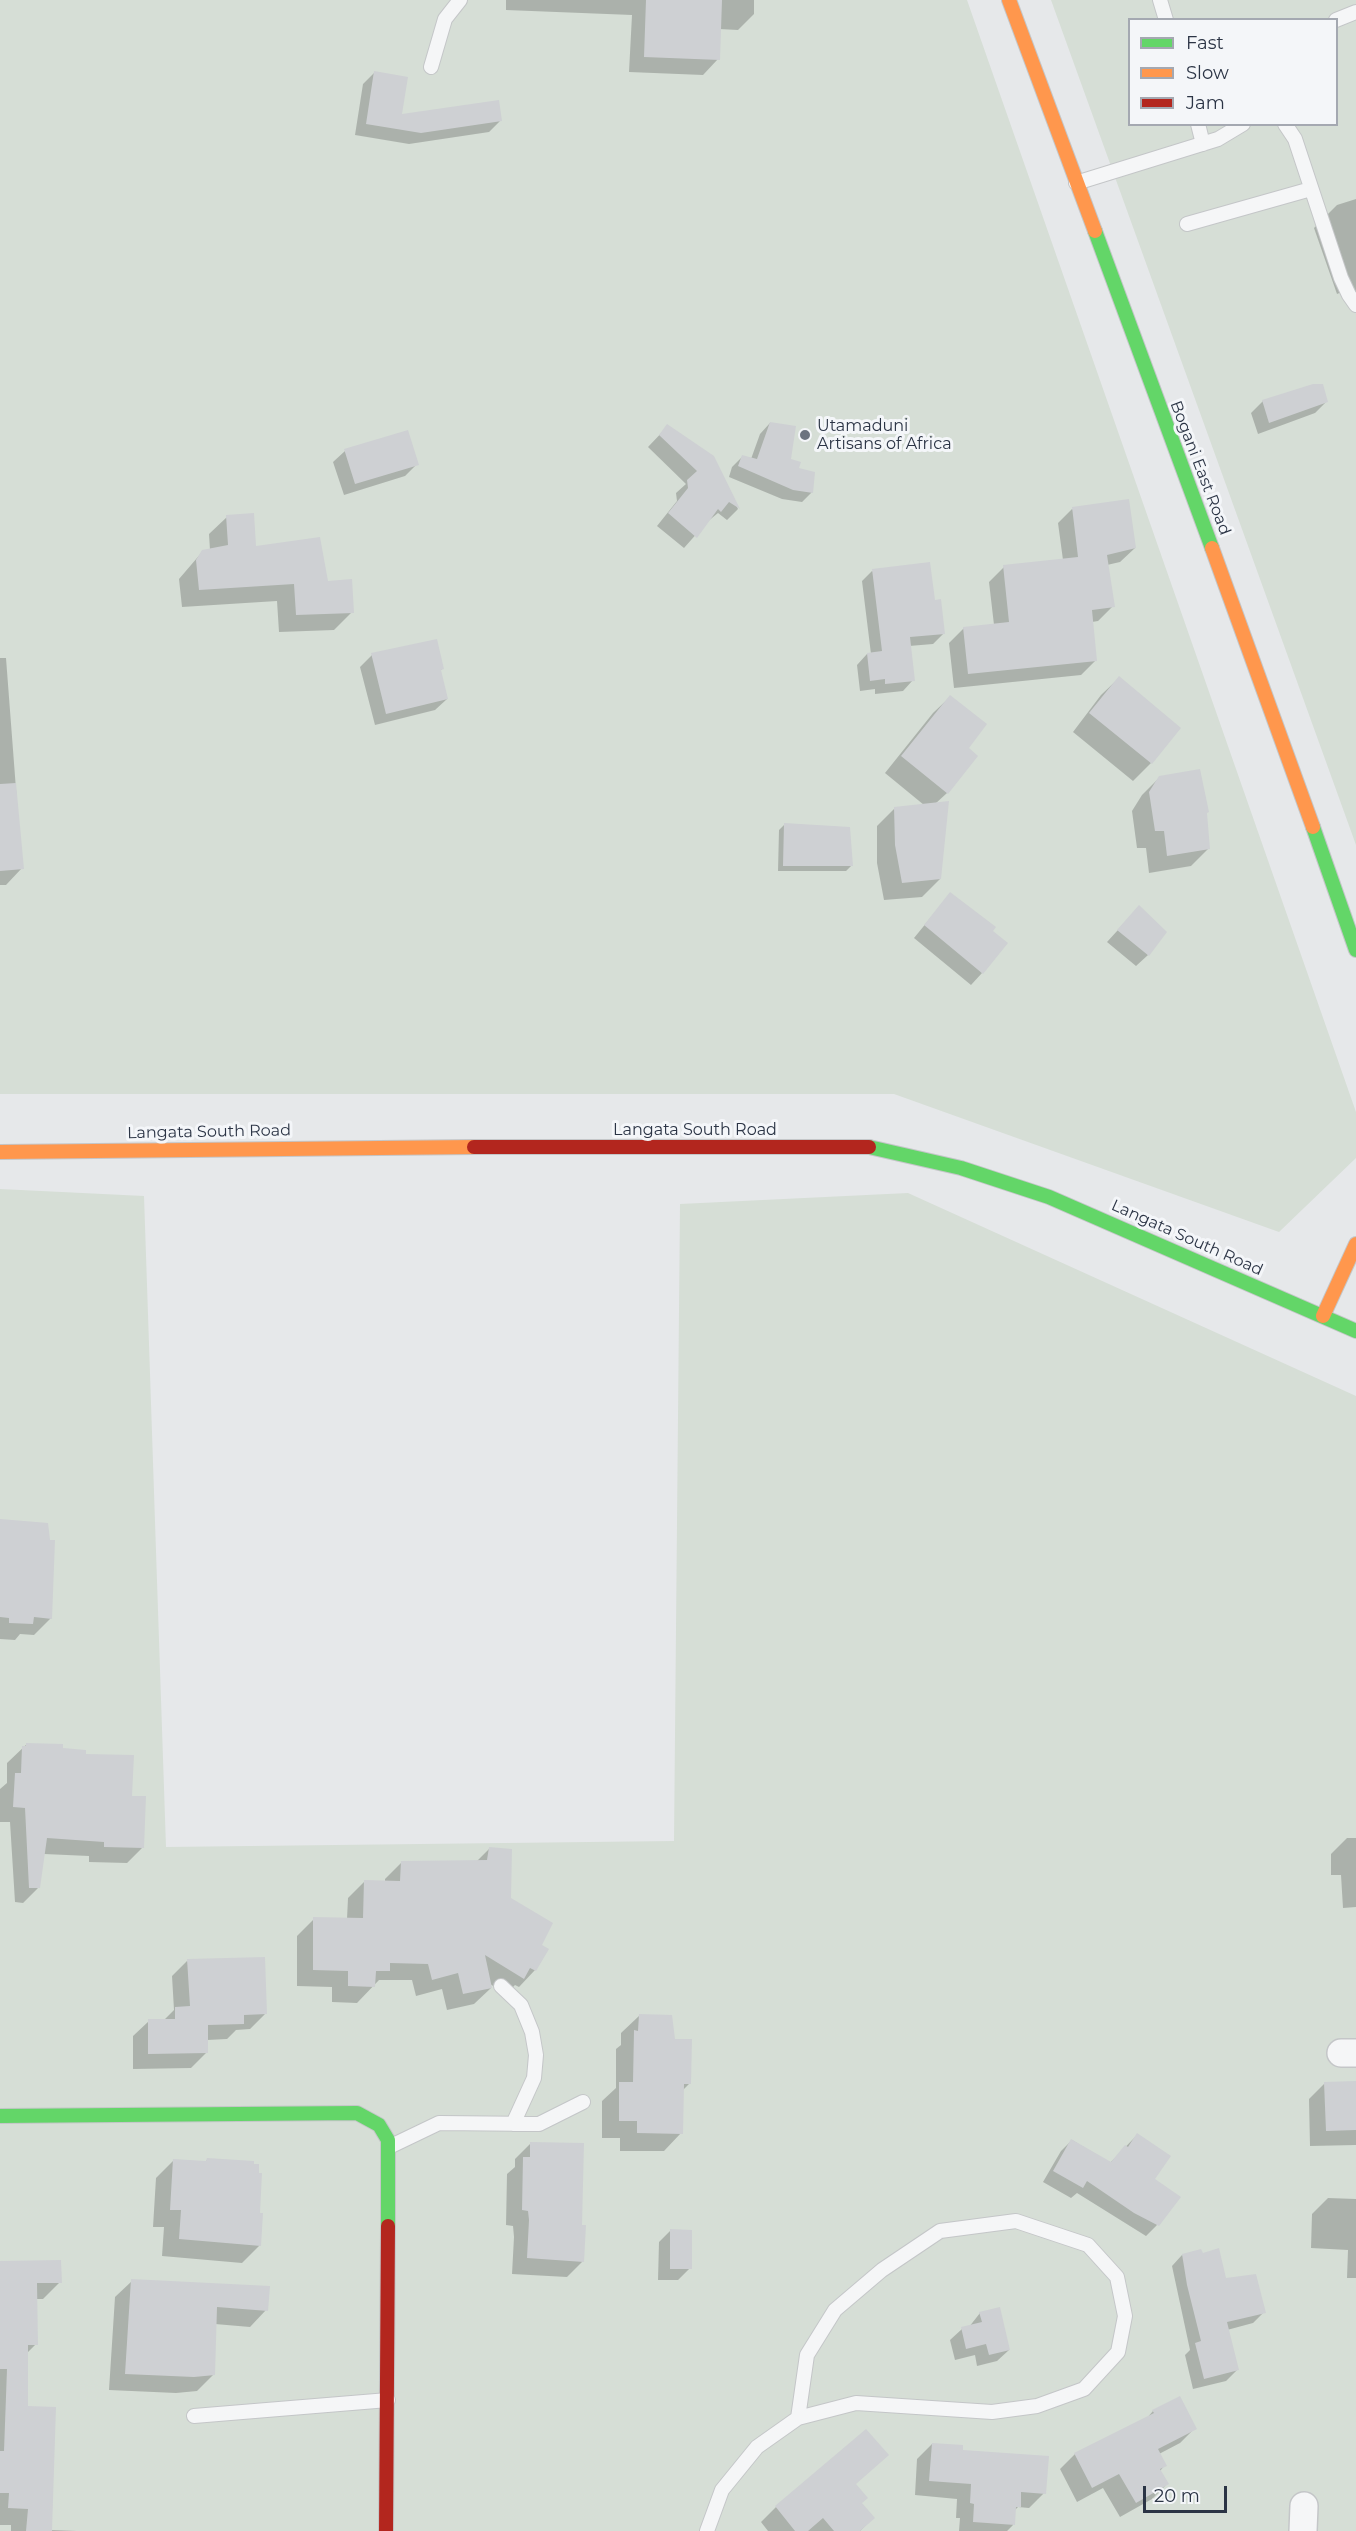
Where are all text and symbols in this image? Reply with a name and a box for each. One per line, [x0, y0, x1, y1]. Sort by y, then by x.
legend [1128, 18, 1338, 126]
text: Fast [1186, 32, 1224, 54]
text: Slow [1186, 62, 1229, 84]
text: Jam [1186, 92, 1225, 114]
street label: Bogani East Road [1166, 398, 1234, 538]
place label: Utamaduni Artisans of Africa [817, 416, 952, 454]
marker: Utamaduni Artisans of Africa [798, 428, 812, 442]
street label: Langata South Road [613, 1120, 777, 1140]
street label: Langata South Road [127, 1121, 291, 1143]
street label: Langata South Road [1108, 1196, 1266, 1280]
scale bar [1146, 2474, 1230, 2512]
text: 20 m [1154, 2485, 1200, 2507]

